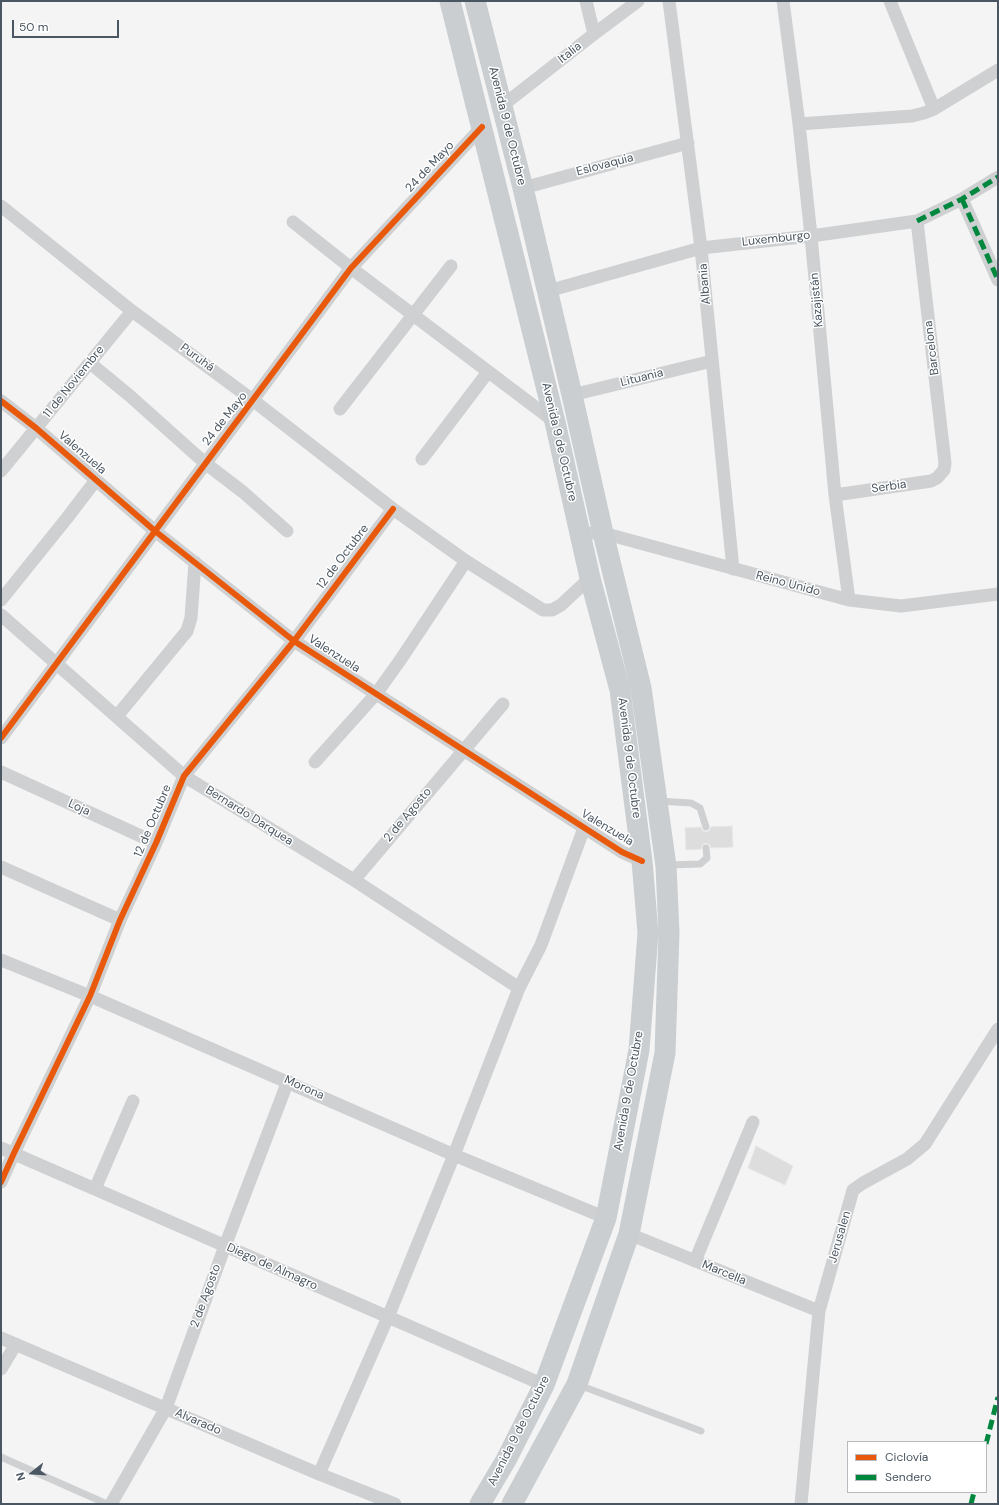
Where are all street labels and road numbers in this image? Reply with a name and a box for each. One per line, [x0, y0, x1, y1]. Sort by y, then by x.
street label: Italia [555, 39, 585, 67]
street label: Avenida 9 de Octubre [485, 65, 529, 187]
street label: 24 de Mayo [403, 139, 457, 195]
street label: Eslovaquia [575, 150, 635, 180]
street label: Luxemburgo [741, 228, 811, 250]
street label: Albania [696, 263, 714, 305]
street label: Kazajistán [807, 272, 827, 328]
street label: Barcelona [922, 320, 942, 376]
street label: Puruhá [177, 341, 217, 375]
street label: 11 de Noviembre [41, 343, 107, 421]
street label: Lituania [619, 366, 665, 390]
street label: Avenida 9 de Octubre [538, 381, 580, 503]
street label: 24 de Mayo [200, 389, 250, 449]
street label: Valenzuela [55, 428, 109, 478]
street label: Serbia [871, 477, 907, 497]
street label: 12 de Octubre [314, 522, 372, 592]
street label: Reino Unido [754, 569, 822, 599]
street label: Valenzuela [305, 632, 363, 676]
street label: Avenida 9 de Octubre [614, 697, 644, 819]
street label: 12 de Octubre [131, 783, 175, 859]
street label: Bernardo Darquea [202, 783, 296, 849]
street label: 2 de Agosto [381, 785, 435, 845]
street label: Loja [66, 797, 92, 819]
street label: Valenzuela [578, 807, 636, 849]
street label: Avenida 9 de Octubre [611, 1030, 647, 1152]
street label: Morona [282, 1073, 326, 1103]
street label: Jerusalen [826, 1210, 854, 1264]
street label: Diego de Almagro [224, 1240, 320, 1294]
street label: Marcella [700, 1258, 748, 1288]
street label: 2 de Agosto [188, 1262, 224, 1330]
street label: Avenida 9 de Octubre [485, 1374, 553, 1488]
street label: Alvarado [173, 1406, 223, 1438]

